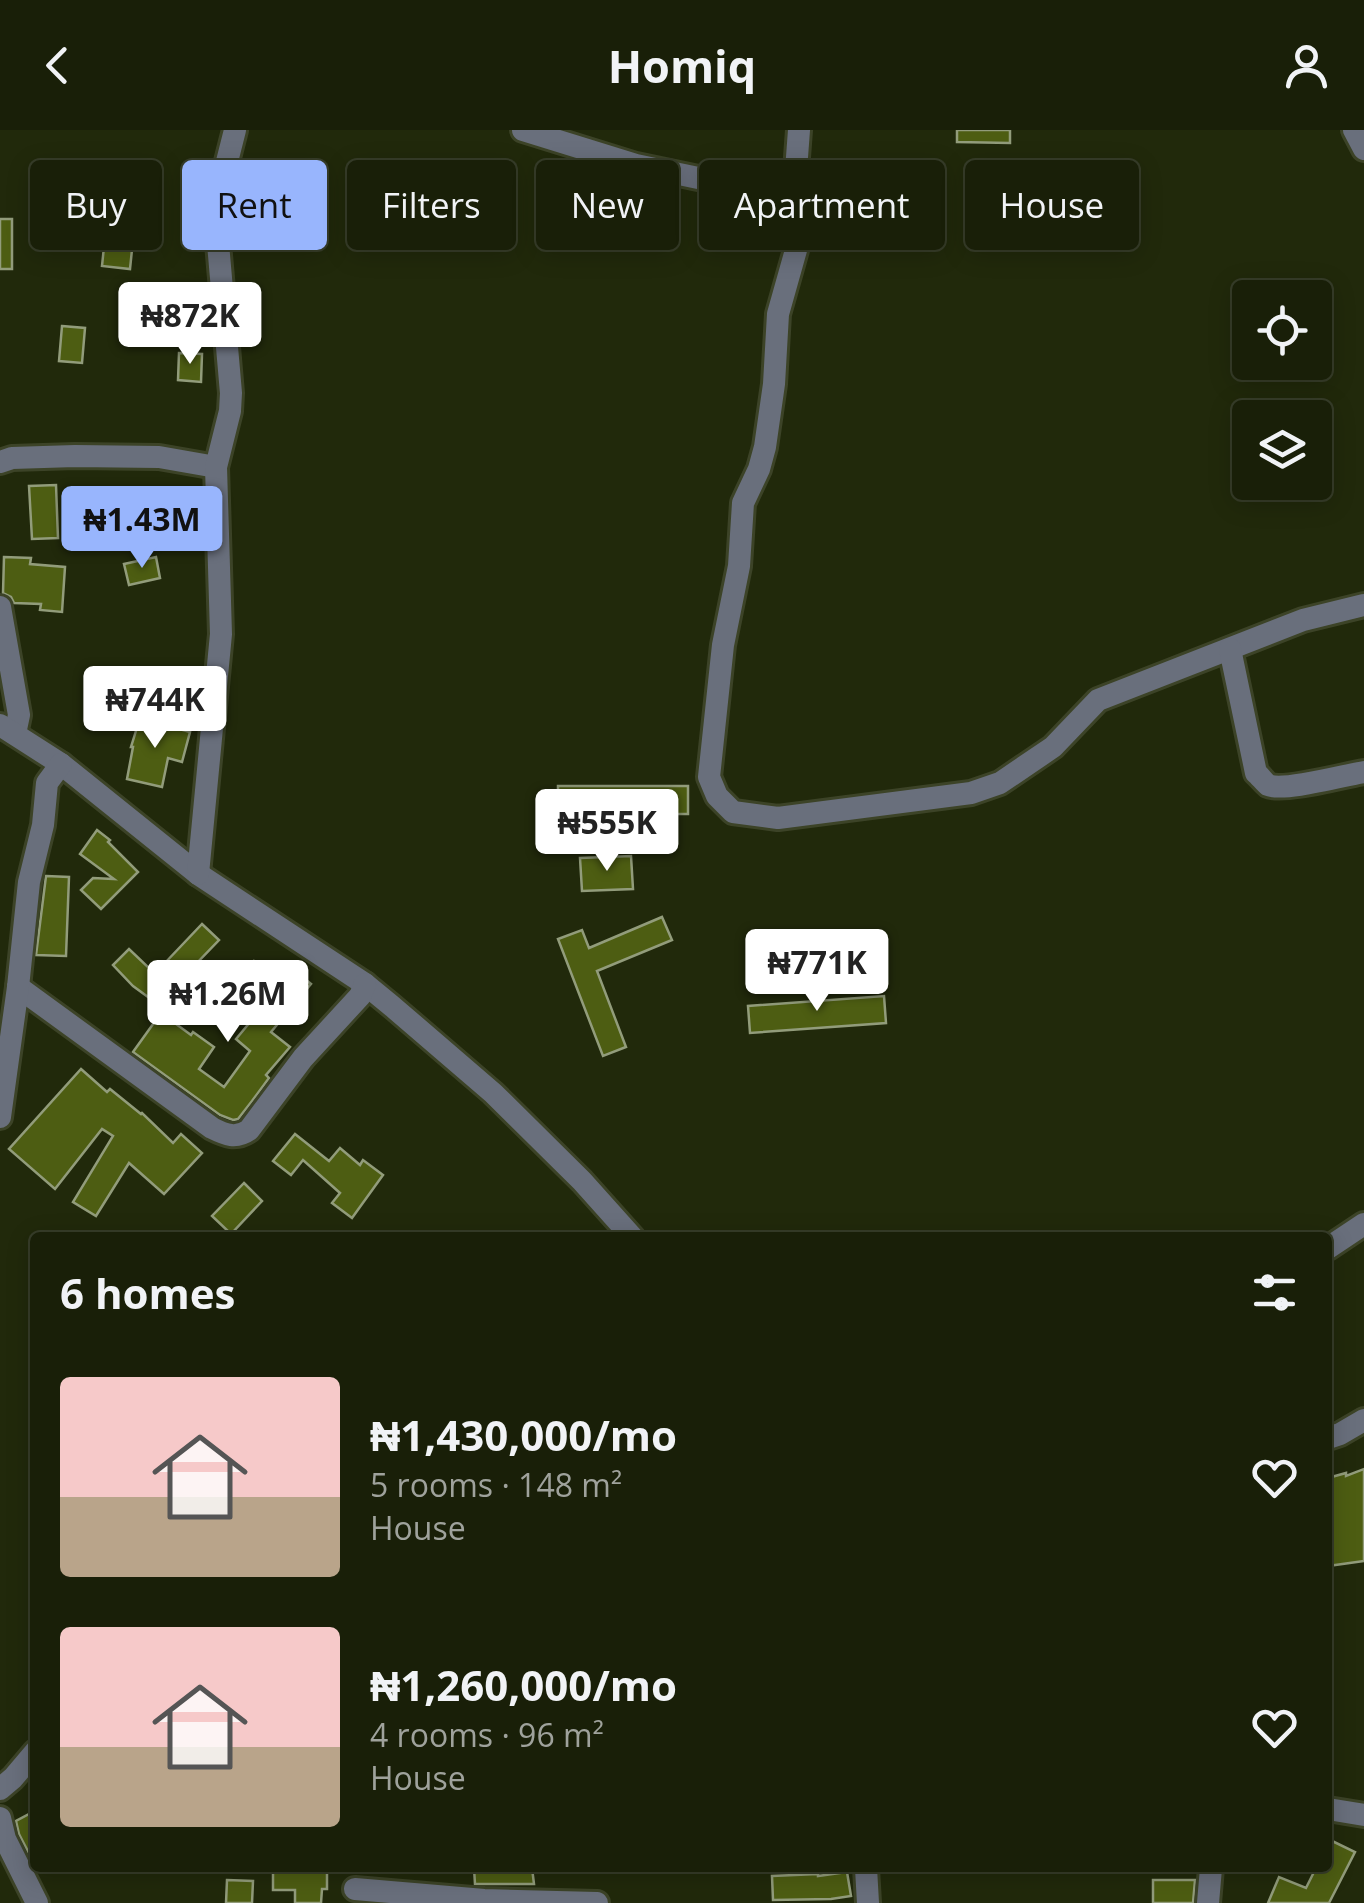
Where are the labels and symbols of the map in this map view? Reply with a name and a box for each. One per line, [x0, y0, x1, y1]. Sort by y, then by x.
pin: ₦872K [120, 282, 260, 367]
pin: ₦1.43M [61, 486, 223, 571]
pin: ₦744K [85, 666, 225, 751]
pin: ₦555K [537, 789, 677, 874]
pin: ₦771K [747, 929, 887, 1014]
pin: ₦1.26M [147, 960, 309, 1045]

